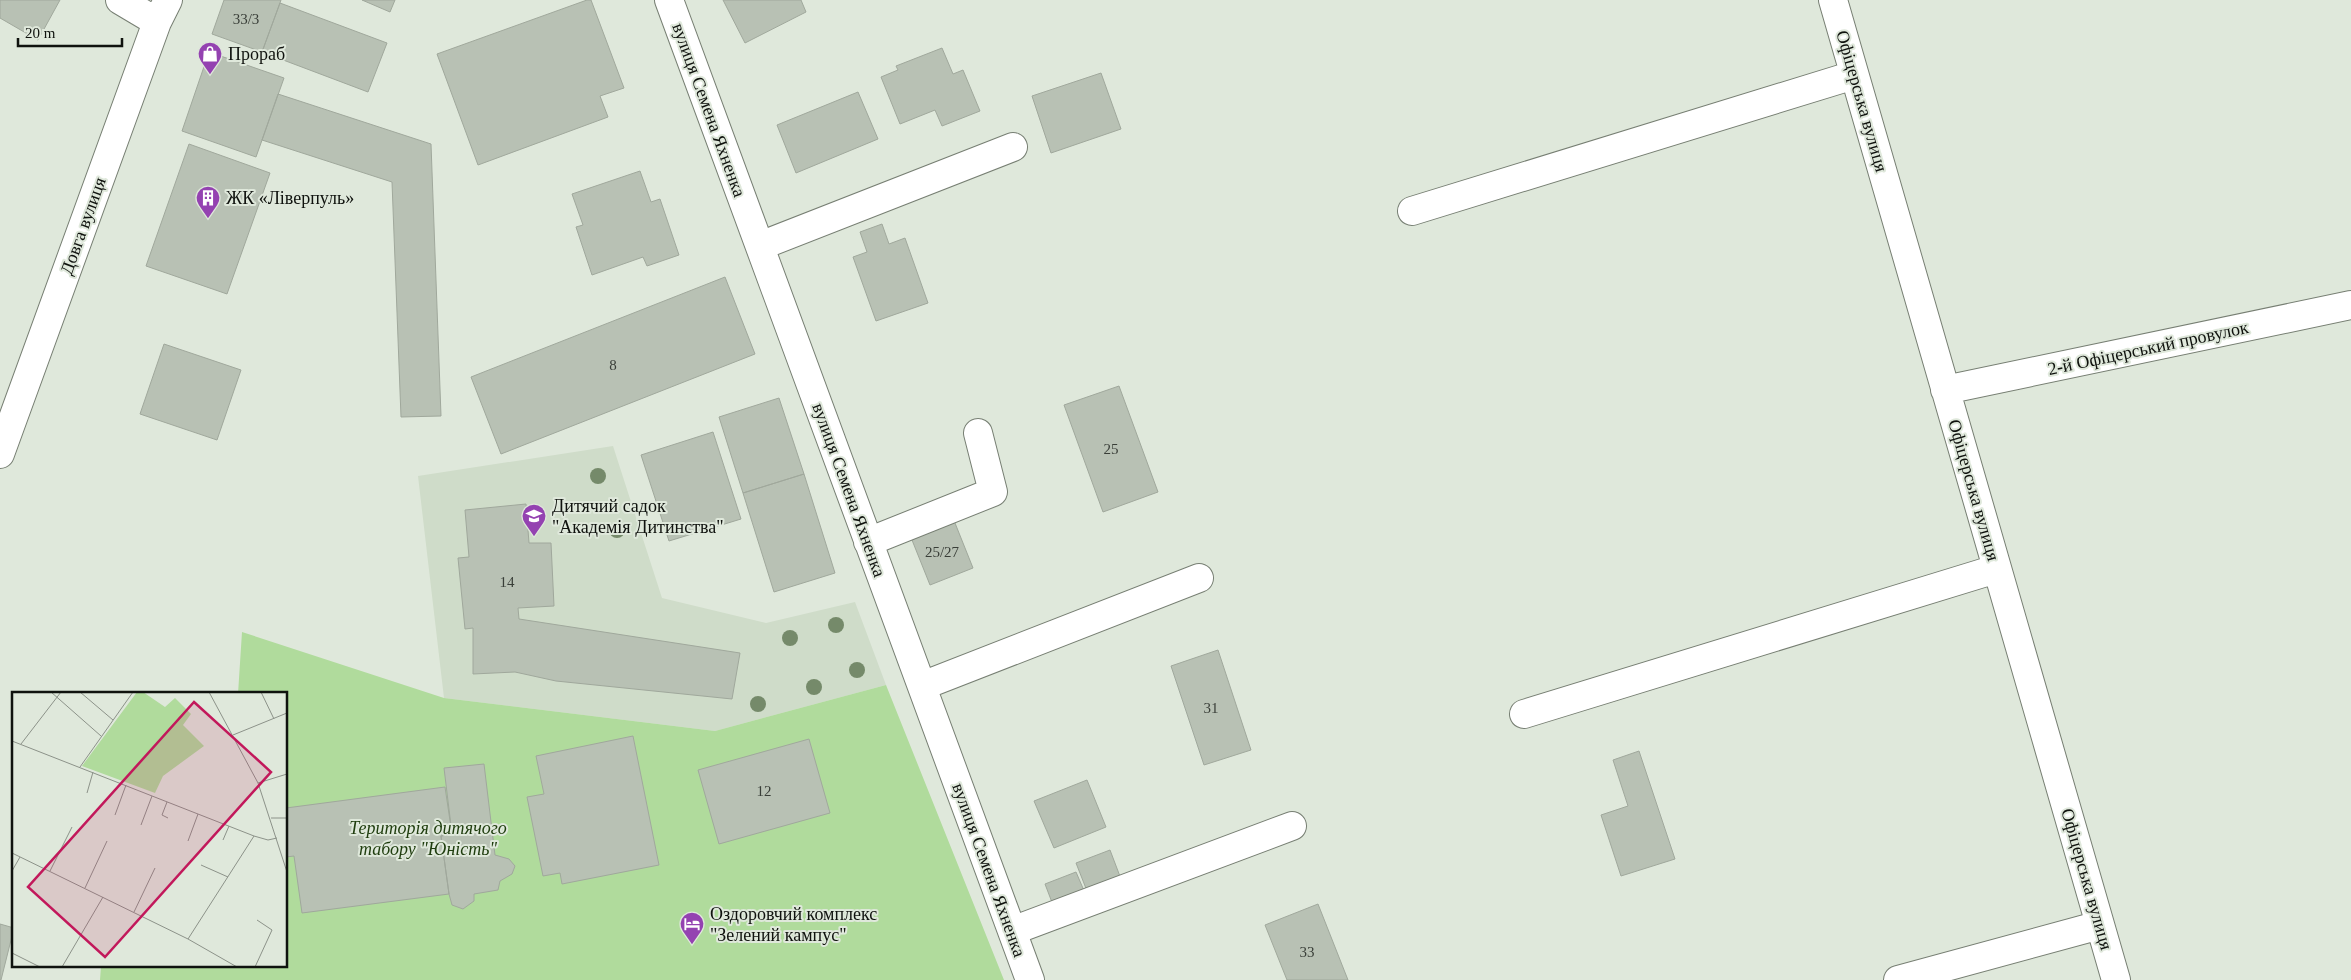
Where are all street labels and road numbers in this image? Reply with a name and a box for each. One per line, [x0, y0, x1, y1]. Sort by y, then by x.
street label: вулиця Семена Яхненка [668, 20, 750, 200]
street label: Офіцерська вулиця [1832, 28, 1892, 174]
street label: Довга вулиця [56, 175, 110, 277]
street label: 2-й Офіцерський провулок [2046, 317, 2250, 379]
street label: вулиця Семена Яхненка [808, 400, 890, 580]
street label: Офіцерська вулиця [1944, 417, 2004, 563]
street label: вулиця Семена Яхненка [948, 780, 1030, 960]
street label: Офіцерська вулиця [2057, 806, 2117, 952]

